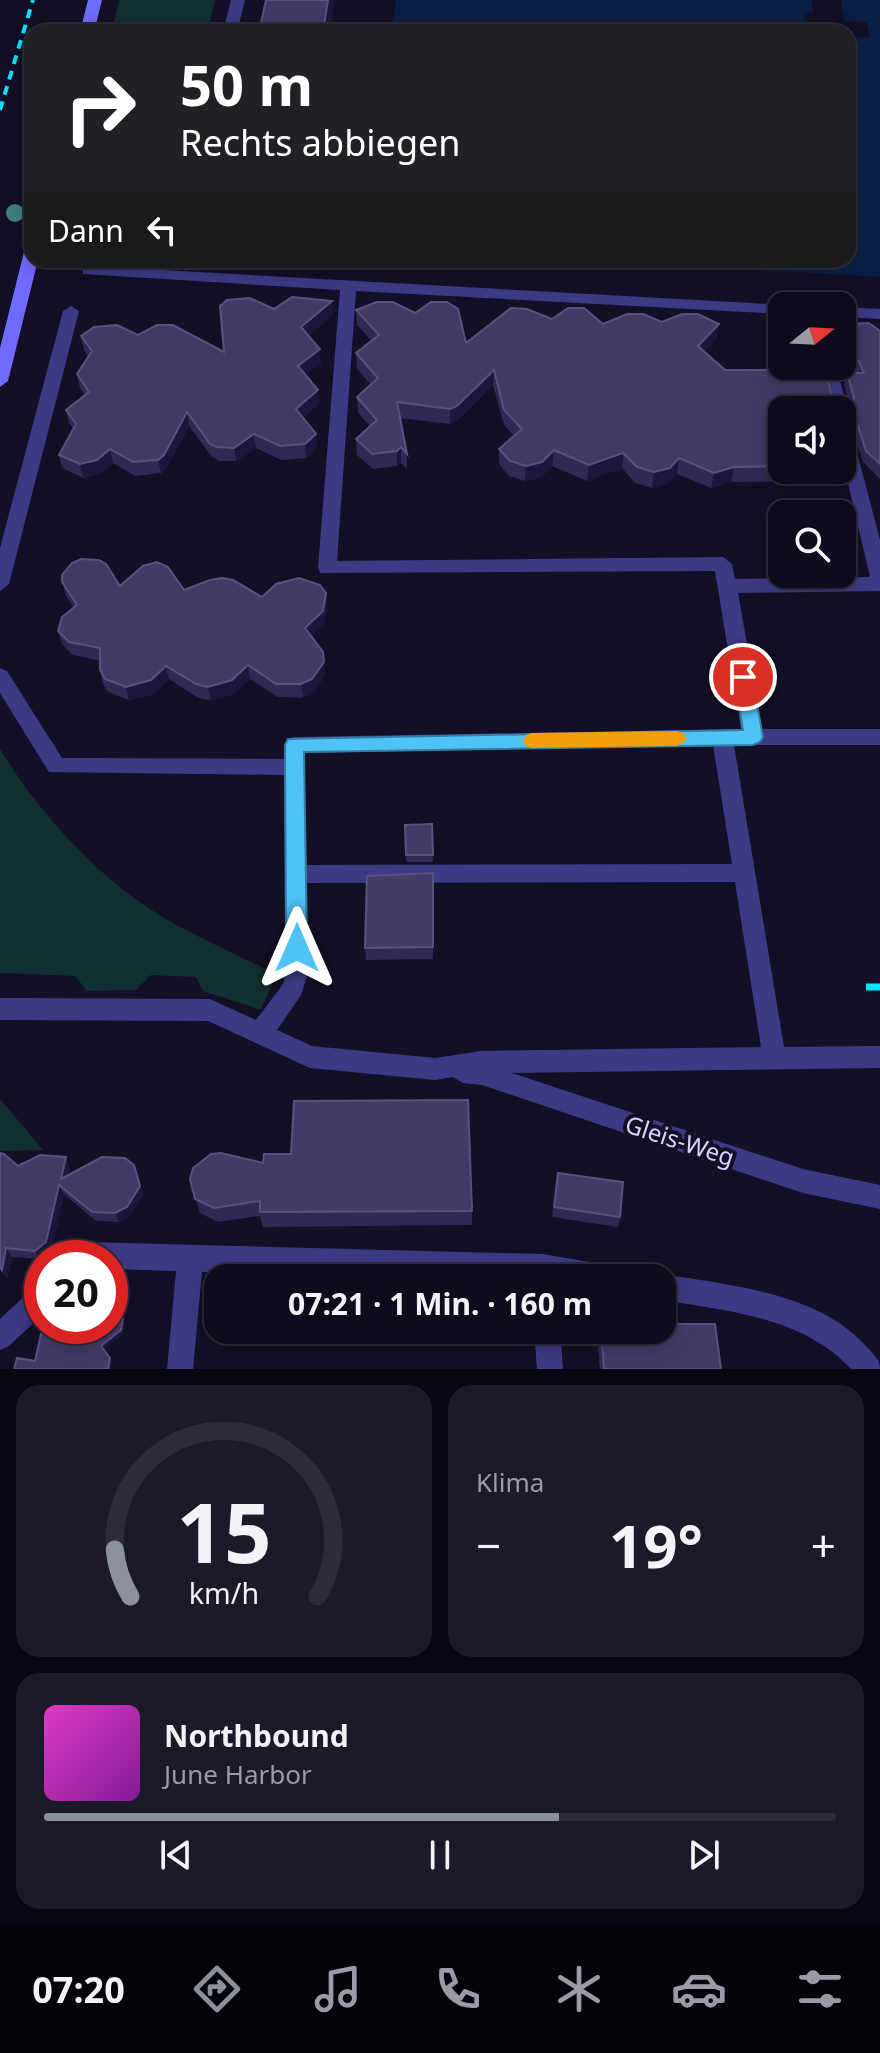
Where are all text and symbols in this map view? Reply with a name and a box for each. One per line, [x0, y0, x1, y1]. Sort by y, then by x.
text: 50 m [180, 46, 313, 122]
icon: right [48, 56, 152, 160]
text: Rechts abbiegen [180, 118, 461, 167]
icon: left [140, 208, 184, 252]
text: Dann [48, 210, 124, 251]
north arrow [768, 292, 856, 380]
map controls [768, 292, 856, 588]
button: sound [768, 396, 856, 484]
button: search [768, 500, 856, 588]
pin [709, 643, 777, 711]
icon: arrive [721, 655, 765, 699]
position arrow [255, 906, 339, 990]
street label: Gleis-Weg [621, 1107, 739, 1173]
speed limit sign: 20 [24, 1240, 128, 1344]
text: 07:21 · 1 Min. · 160 m [288, 1283, 592, 1324]
text: Klima [476, 1464, 544, 1500]
text: 15 [176, 1474, 272, 1587]
text: 19° [609, 1504, 703, 1586]
text: − [476, 1515, 501, 1575]
text: + [811, 1515, 836, 1575]
text: km/h [189, 1573, 259, 1612]
text: Northbound [164, 1715, 349, 1756]
text: June Harbor [164, 1756, 312, 1792]
icon: previous [154, 1833, 198, 1877]
icon: pause [418, 1833, 462, 1877]
icon: next [682, 1833, 726, 1877]
icon: directions [189, 1961, 245, 2017]
icon: music [310, 1961, 366, 2017]
icon: phone [430, 1961, 486, 2017]
icon: climate [551, 1961, 607, 2017]
icon: car [671, 1961, 727, 2017]
icon: filters [792, 1961, 848, 2017]
text: 07:20 [32, 1965, 125, 2014]

